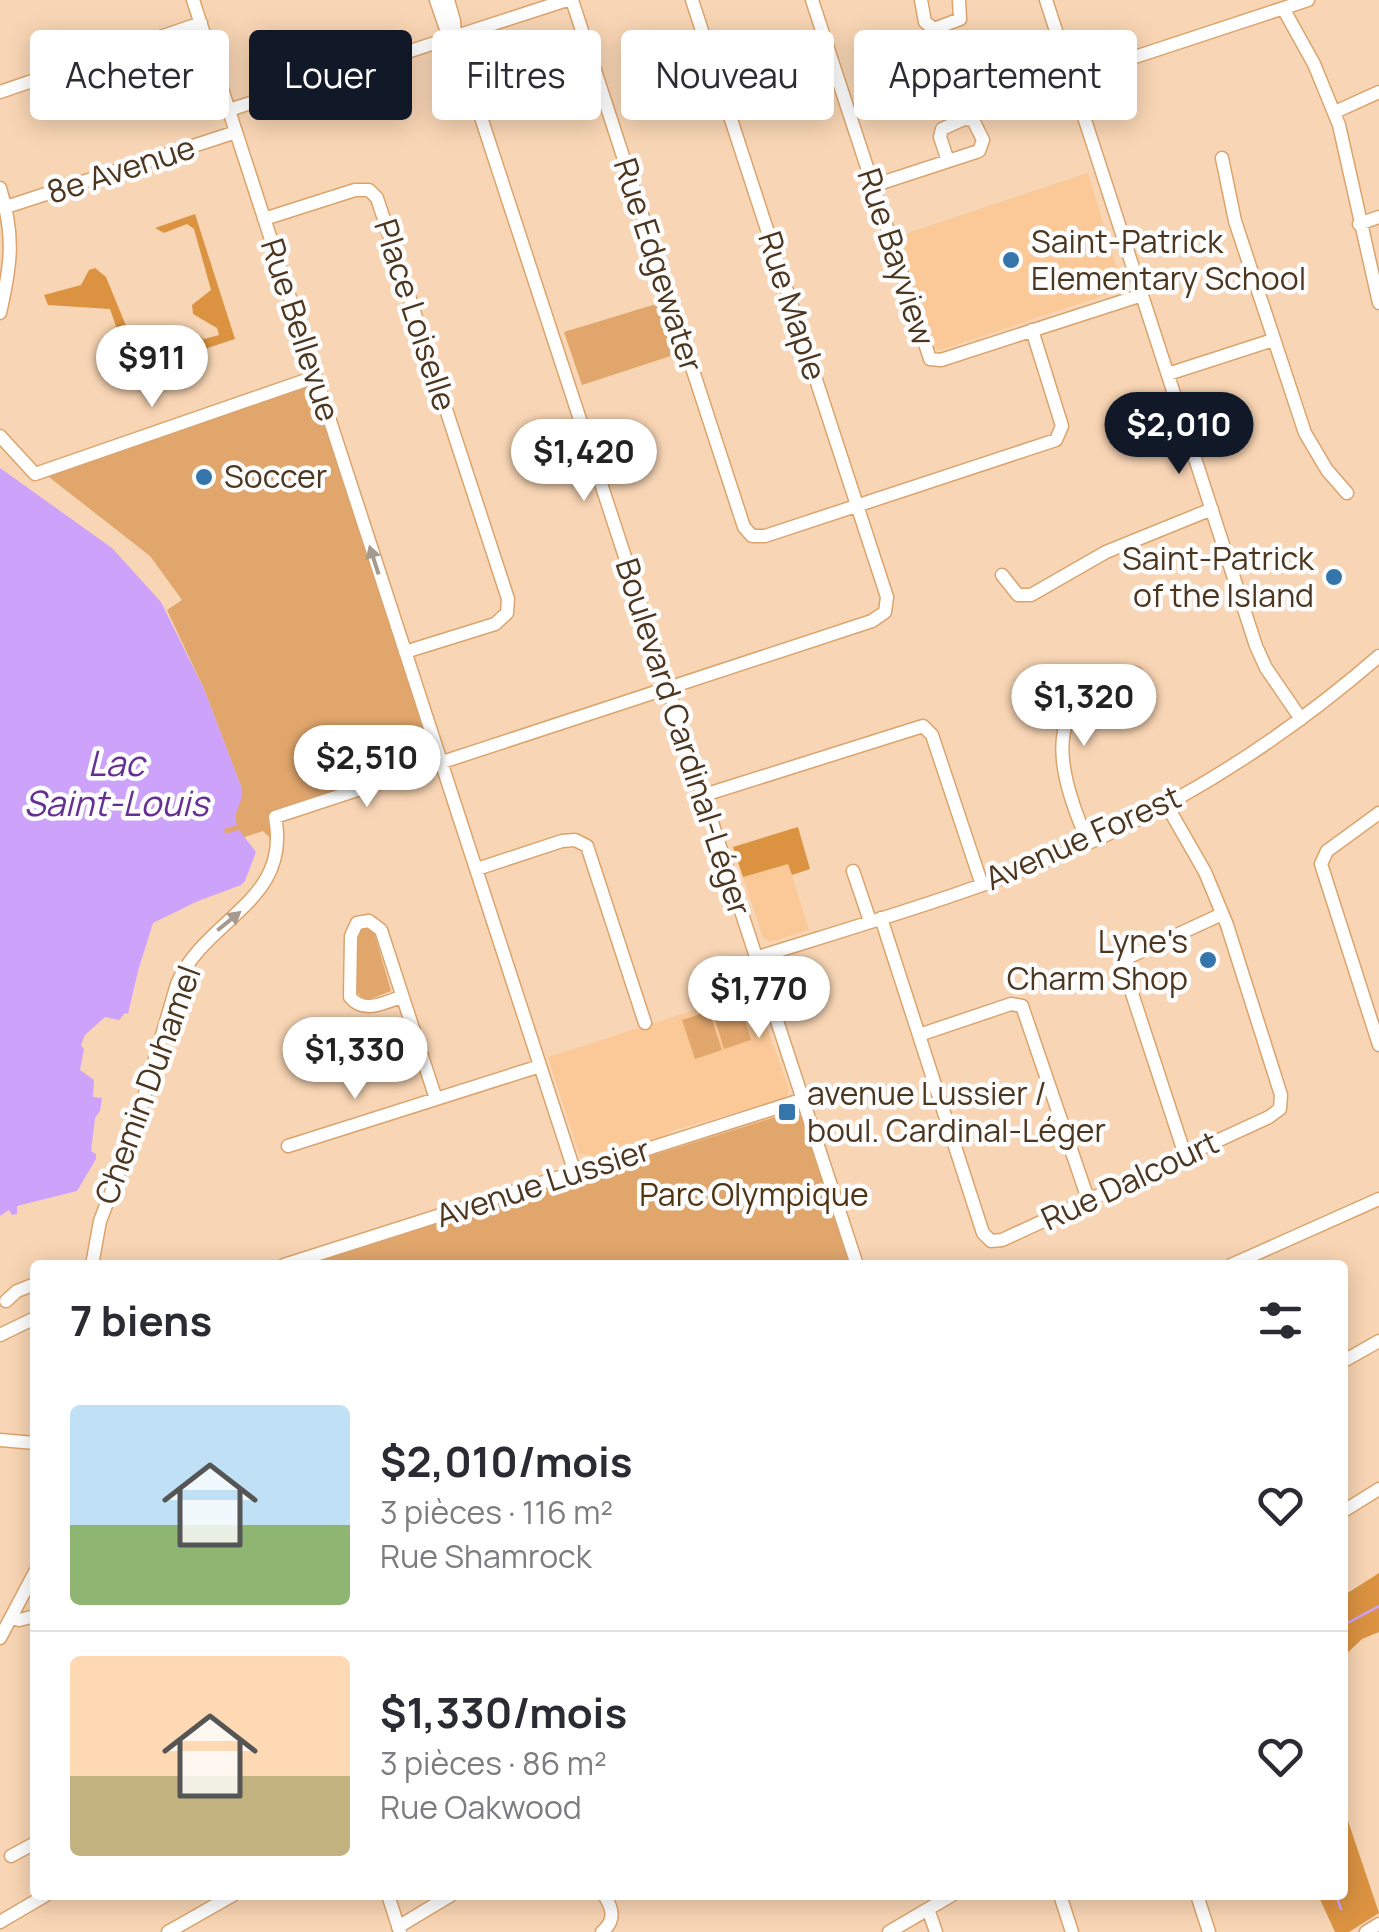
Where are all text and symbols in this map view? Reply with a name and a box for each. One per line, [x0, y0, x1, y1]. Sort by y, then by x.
chip: Acheter [30, 30, 229, 120]
chip: Louer [249, 30, 412, 120]
chip: Filtres [432, 30, 601, 120]
chip: Nouveau [621, 30, 834, 120]
chip: Appartement [854, 30, 1137, 120]
street label: 8e Avenue [41, 124, 200, 214]
street label: Rue Edgewater [604, 152, 714, 377]
street label: Rue Bayview [848, 162, 946, 351]
street label: Place Loiselle [364, 213, 468, 416]
place label: Saint-Patrick Elementary School [1031, 219, 1306, 300]
street label: Rue Maple [748, 226, 838, 386]
street label: Rue Bellevue [251, 233, 351, 427]
marker: Saint-Patrick Elementary School [1000, 249, 1022, 271]
pin: $911 [93, 325, 211, 410]
text: $911 [118, 335, 186, 379]
pin: $2,010 [1098, 392, 1260, 477]
text: $2,010 [1127, 402, 1232, 446]
pin: $1,420 [503, 419, 665, 504]
text: $1,420 [533, 429, 635, 473]
place label: Soccer [224, 454, 327, 498]
marker: Soccer [193, 466, 215, 488]
place label: Saint-Patrick of the Island [1122, 536, 1315, 617]
one-way arrow [366, 544, 381, 574]
street label: Boulevard Cardinal-Léger [605, 553, 763, 921]
marker: Saint-Patrick of the Island [1323, 566, 1345, 588]
pin: $1,320 [1003, 664, 1165, 749]
text: $1,320 [1033, 674, 1135, 718]
pin: $2,510 [286, 725, 448, 810]
text: $2,510 [316, 735, 418, 779]
water label: Lac Saint-Louis [24, 739, 211, 827]
street label: Avenue Forest [978, 774, 1187, 900]
one-way arrow [216, 911, 242, 932]
place label: Lyne's Charm Shop [1007, 919, 1188, 1000]
marker: Lyne's Charm Shop [1197, 949, 1219, 971]
pin: $1,770 [678, 956, 840, 1041]
street label: Chemin Duhamel [84, 959, 211, 1210]
text: $1,770 [710, 966, 808, 1010]
pin: $1,330 [274, 1017, 436, 1102]
text: $1,330 [305, 1027, 405, 1071]
place label: avenue Lussier / boul. Cardinal-Léger [807, 1071, 1106, 1152]
marker: avenue Lussier / boul. Cardinal-Léger [776, 1101, 798, 1123]
street label: Rue Dalcourt [1034, 1120, 1225, 1240]
street label: Avenue Lussier [430, 1127, 655, 1237]
park label: Parc Olympique [639, 1172, 869, 1216]
text: 7 biens [70, 1291, 212, 1349]
icon: filters [1253, 1293, 1308, 1348]
text: $2,010/mois [380, 1432, 633, 1490]
icon: home [150, 1445, 270, 1565]
icon: heart [1253, 1478, 1308, 1533]
text: 3 pièces · 116 m² [380, 1490, 613, 1534]
text: Rue Shamrock [380, 1534, 592, 1578]
text: $1,330/mois [380, 1683, 627, 1741]
icon: home [150, 1696, 270, 1816]
icon: heart [1253, 1729, 1308, 1784]
text: 3 pièces · 86 m² [380, 1741, 607, 1785]
text: Rue Oakwood [380, 1785, 582, 1829]

